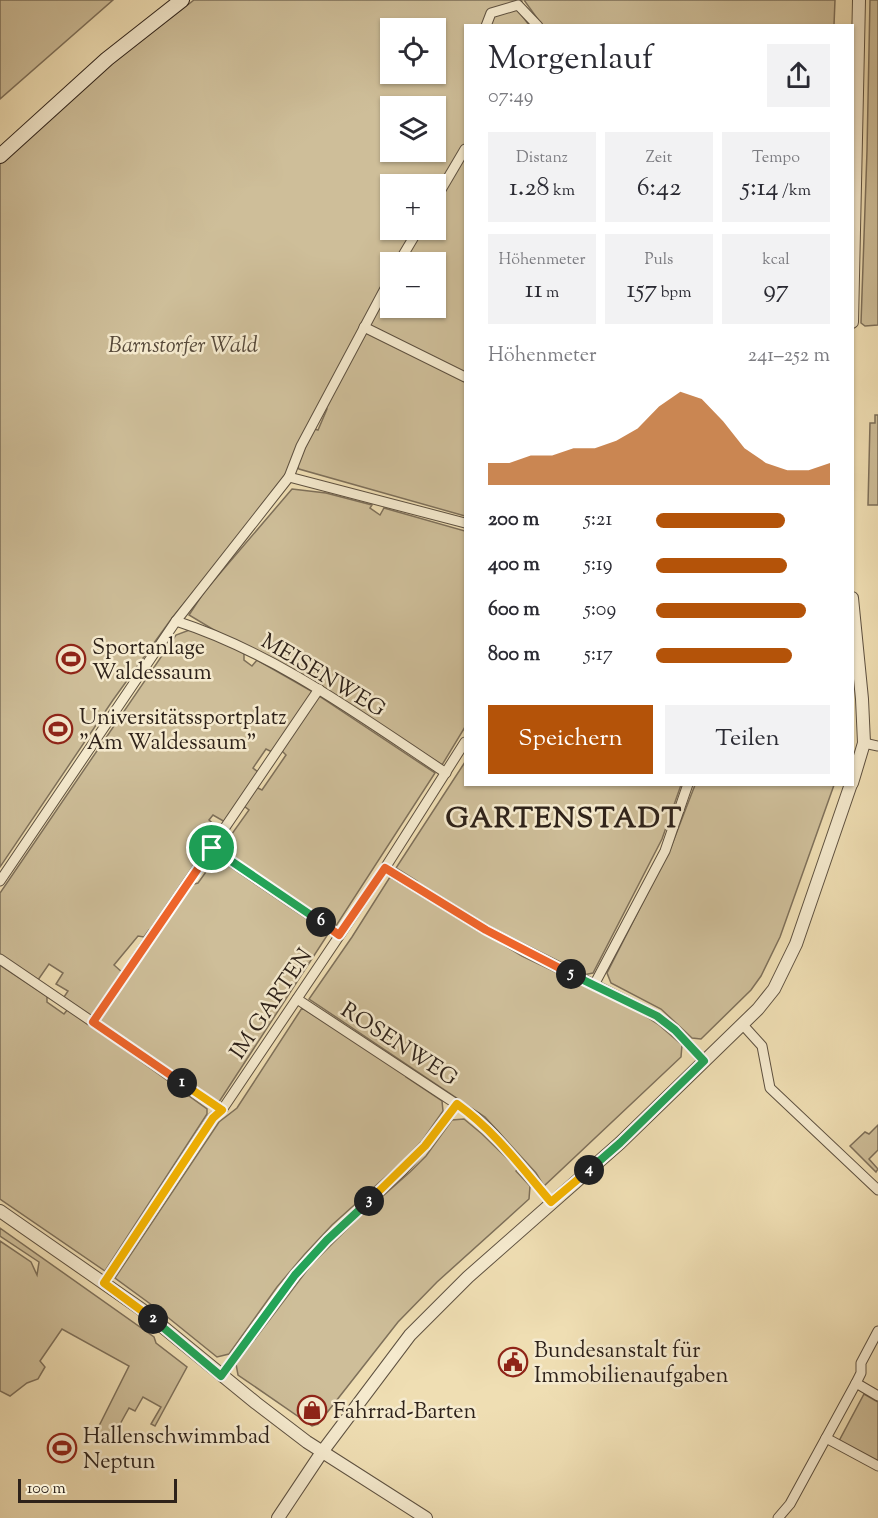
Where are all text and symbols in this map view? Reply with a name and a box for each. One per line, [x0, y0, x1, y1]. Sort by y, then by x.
map controls [380, 18, 446, 318]
button: locate [380, 18, 446, 84]
text: Morgenlauf [488, 36, 653, 84]
button: share [767, 44, 830, 107]
text: 07:49 [488, 83, 533, 112]
button: layers [380, 96, 446, 162]
text: Distanz [516, 147, 568, 170]
text: Zeit [646, 147, 672, 170]
text: Tempo [752, 147, 800, 170]
text: 1.28 [509, 170, 550, 207]
text: 6:42 [637, 170, 681, 207]
text: 5:14 [741, 170, 779, 207]
button: + [380, 174, 446, 240]
text: km [550, 180, 575, 203]
text: /km [779, 180, 811, 203]
text: Höhenmeter [499, 249, 585, 272]
text: Puls [645, 249, 673, 272]
text: kcal [762, 249, 790, 272]
button: − [380, 252, 446, 318]
text: 11 [525, 272, 543, 309]
text: 157 [627, 272, 657, 309]
text: 97 [763, 272, 789, 309]
text: m [543, 282, 559, 305]
text: bpm [657, 282, 691, 305]
park label: Barnstorfer Wald [108, 331, 258, 363]
text: Höhenmeter [488, 342, 597, 371]
text: 241–252 m [748, 342, 830, 371]
text: 200 m [488, 506, 539, 535]
text: 5:21 [584, 506, 612, 535]
text: 400 m [488, 551, 540, 580]
text: 5:19 [584, 551, 612, 580]
text: 600 m [488, 596, 540, 625]
text: 5:09 [584, 596, 616, 625]
street label: MEISENWEG [254, 627, 391, 726]
place label: Sportanlage Waldessaum [92, 633, 212, 690]
text: 800 m [488, 641, 540, 670]
text: 5:17 [584, 641, 613, 670]
sports icon: Sportanlage Waldessaum [55, 643, 87, 675]
place label: Universitätssportplatz "Am Waldessaum" [79, 703, 287, 760]
button: Speichern [488, 705, 653, 774]
button: Teilen [665, 705, 830, 774]
sports icon: Universitätssportplatz "Am Waldessaum" [42, 713, 74, 745]
district label: GARTENSTADT [445, 800, 683, 840]
pin [186, 822, 237, 873]
icon: arrive [195, 831, 228, 864]
pin: 6 [306, 907, 336, 937]
text: 6 [317, 910, 325, 933]
street label: IM GARTEN [223, 943, 322, 1067]
pin: 5 [556, 959, 586, 989]
text: 5 [568, 962, 574, 985]
street label: ROSENWEG [334, 996, 463, 1095]
pin: 1 [167, 1068, 197, 1098]
text: 1 [179, 1071, 185, 1094]
pin: 4 [574, 1155, 604, 1185]
text: 4 [585, 1158, 593, 1181]
pin: 3 [354, 1186, 384, 1216]
text: 3 [366, 1189, 372, 1212]
pin: 2 [138, 1304, 168, 1334]
text: 2 [149, 1307, 157, 1330]
place label: Bundesanstalt für Immobilienaufgaben [534, 1336, 729, 1393]
public building icon: Bundesanstalt für Immobilienaufgaben [497, 1346, 529, 1378]
shop icon: Fahrrad-Barten [296, 1394, 328, 1426]
place label: Fahrrad-Barten [333, 1397, 476, 1429]
place label: Hallenschwimmbad Neptun [83, 1422, 270, 1479]
sports icon: Hallenschwimmbad Neptun [46, 1432, 78, 1464]
scale bar [18, 1476, 177, 1504]
text: 100 m [27, 1478, 66, 1501]

